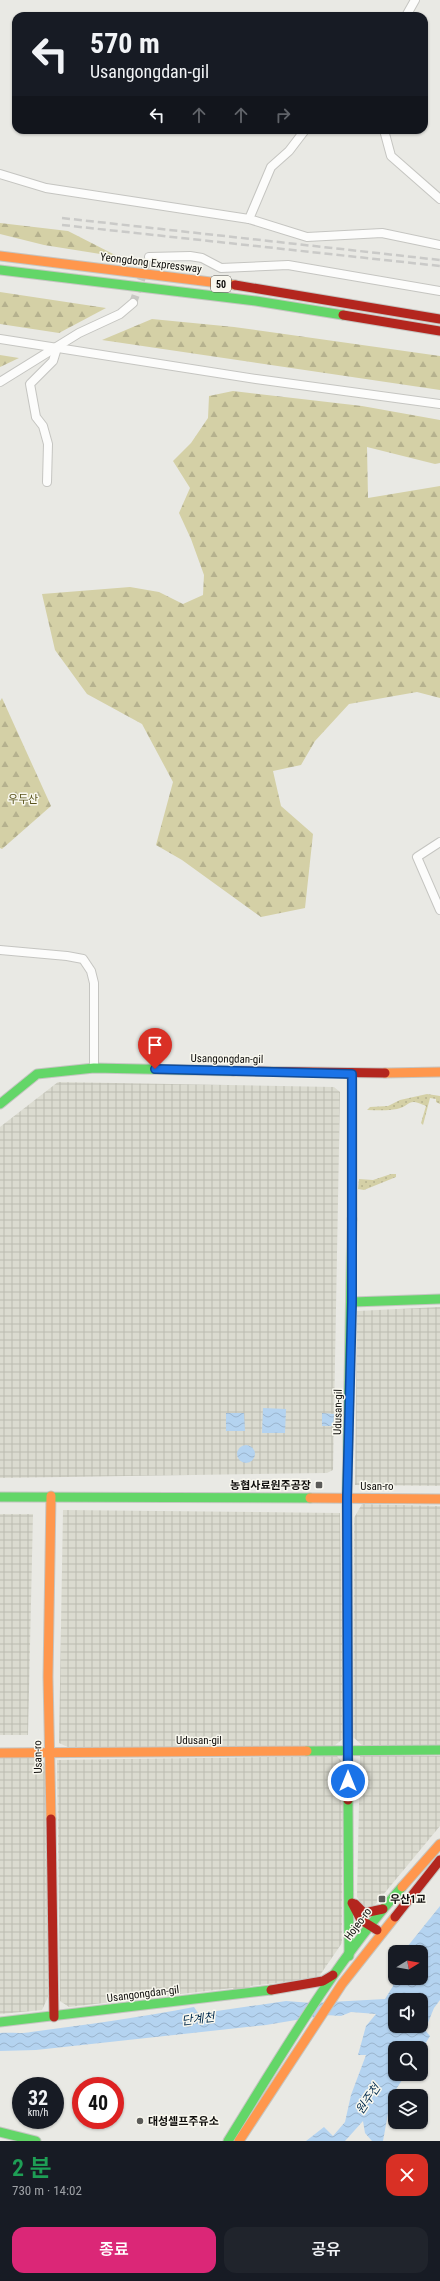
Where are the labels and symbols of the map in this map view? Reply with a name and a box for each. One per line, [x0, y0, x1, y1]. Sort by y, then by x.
street label: Yeongdong Expressway [99, 250, 203, 276]
road number: 50 [211, 276, 231, 292]
park label: 우두산 [8, 793, 38, 806]
pin [138, 1028, 172, 1069]
street label: Usangongdan-gil [191, 1052, 263, 1066]
street label: Udusan-gil [331, 1389, 345, 1435]
place label: 농협사료원주공장 [230, 1479, 311, 1492]
marker: 농협사료원주공장 [314, 1480, 324, 1490]
street label: Usan-ro [360, 1480, 394, 1493]
street label: Udusan-gil [176, 1734, 222, 1747]
street label: Usan-ro [31, 1740, 45, 1774]
position arrow [327, 1760, 369, 1802]
place label: 우산1교 [390, 1893, 426, 1906]
marker: 우산1교 [377, 1894, 387, 1904]
street label: Hojeo-ro [342, 1905, 375, 1943]
north arrow [388, 1945, 428, 1985]
street label: Usangongdan-gil [106, 1983, 180, 2005]
water label: 단계천 [181, 2010, 217, 2028]
speed limit sign: 40 [72, 2077, 124, 2129]
water label: 원주천 [353, 2080, 384, 2117]
place label: 대성셀프주유소 [148, 2115, 219, 2128]
marker: 대성셀프주유소 [135, 2116, 145, 2126]

